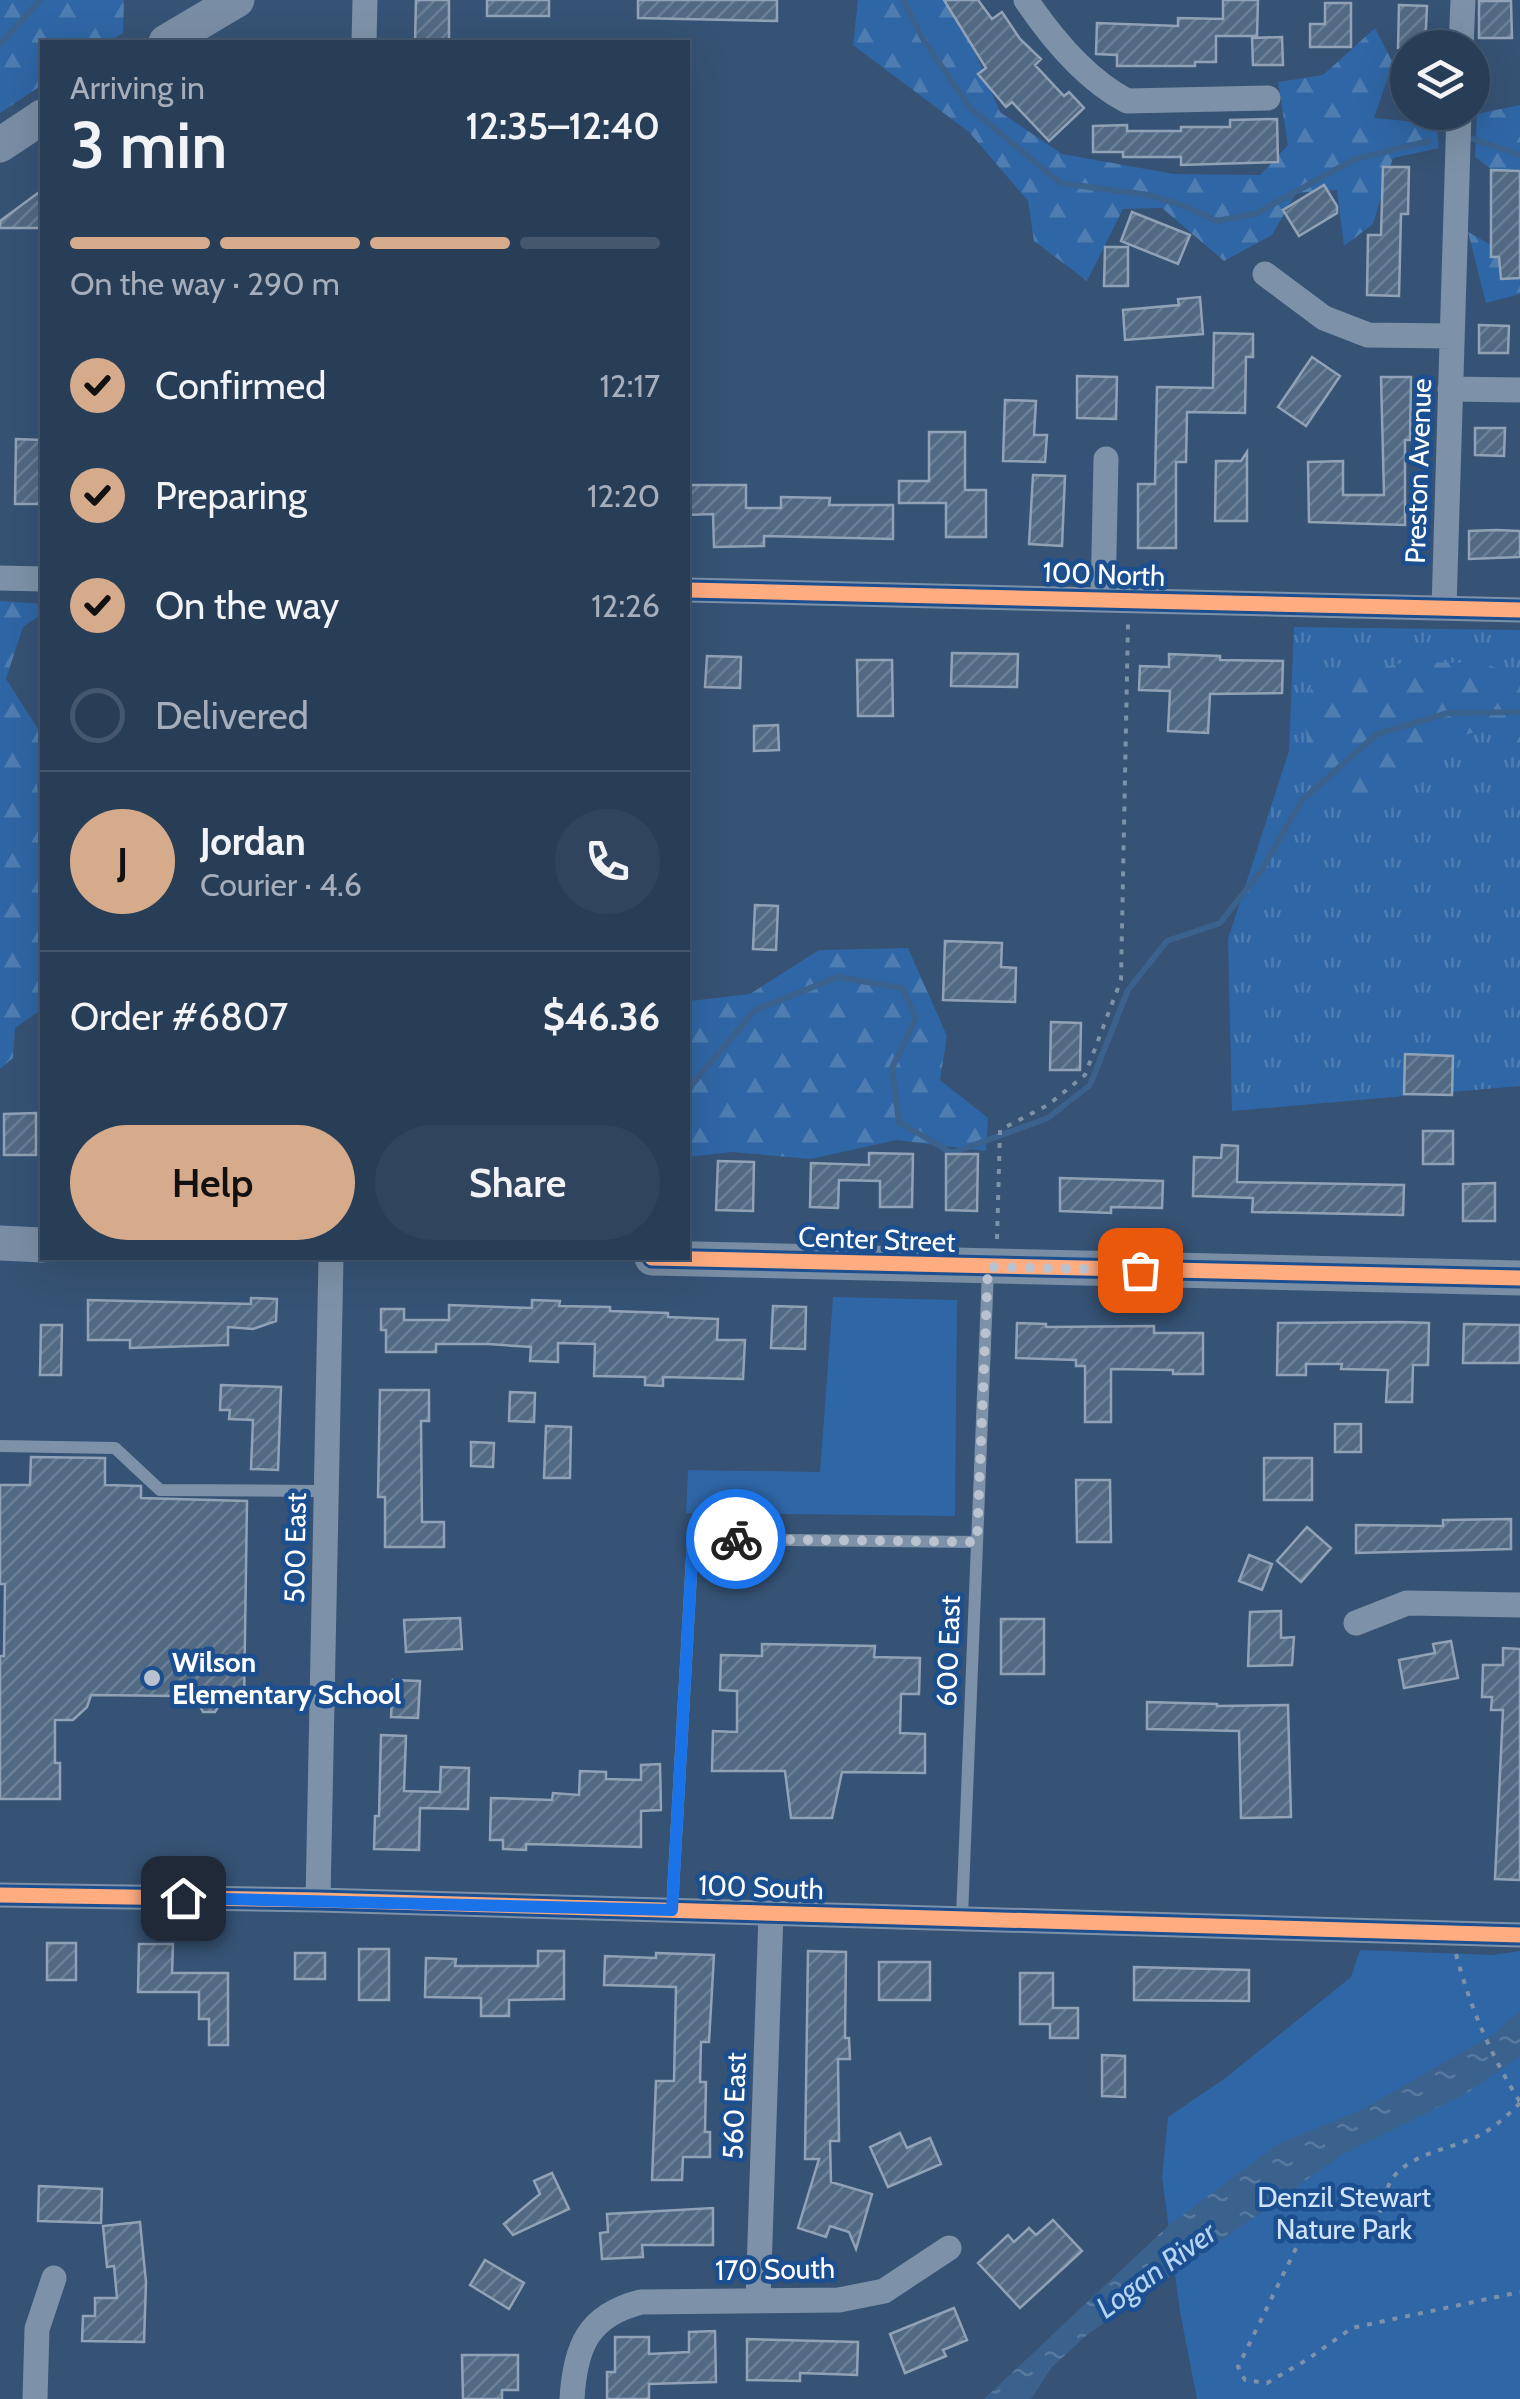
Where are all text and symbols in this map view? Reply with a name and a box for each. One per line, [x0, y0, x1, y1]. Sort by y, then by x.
map controls [1390, 30, 1490, 130]
button: layers [1390, 30, 1490, 130]
text: Arriving in [70, 68, 205, 107]
text: 12:35–12:40 [466, 102, 660, 149]
text: 3 min [70, 105, 227, 184]
text: On the way · 290 m [70, 264, 340, 303]
icon: check [70, 358, 125, 413]
text: Confirmed [155, 362, 326, 409]
text: 12:17 [600, 366, 660, 405]
street label: Preston Avenue [1398, 378, 1438, 564]
icon: check [70, 468, 125, 523]
text: Preparing [155, 472, 307, 519]
text: 12:20 [587, 476, 660, 515]
street label: 100 North [1042, 555, 1166, 593]
icon: check [70, 578, 125, 633]
text: On the way [155, 582, 339, 629]
text: 12:26 [591, 586, 660, 625]
text: Delivered [155, 692, 309, 739]
button: phone [555, 809, 660, 914]
text: Jordan [200, 818, 306, 865]
text: J [117, 838, 128, 885]
text: Courier · 4.6 [200, 865, 362, 904]
text: Order #6807 [70, 993, 288, 1040]
text: $46.36 [543, 993, 660, 1040]
button: Help [70, 1125, 355, 1240]
button: Share [375, 1125, 660, 1240]
street label: Center Street [798, 1219, 956, 1259]
pin [1098, 1228, 1183, 1313]
icon: bag [1113, 1243, 1168, 1298]
courier [686, 1489, 786, 1589]
street label: 500 East [277, 1492, 313, 1604]
icon: bike [709, 1512, 764, 1567]
street label: 600 East [929, 1595, 967, 1707]
place label: Wilson Elementary School [172, 1645, 401, 1711]
marker: Wilson Elementary School [141, 1667, 163, 1689]
pin [141, 1856, 226, 1941]
street label: 100 South [698, 1868, 824, 1906]
icon: home [156, 1871, 211, 1926]
street label: 560 East [715, 2052, 753, 2160]
park label: Denzil Stewart Nature Park [1257, 2180, 1431, 2246]
water label: Logan River [1089, 2213, 1225, 2326]
street label: 170 South [715, 2251, 835, 2287]

